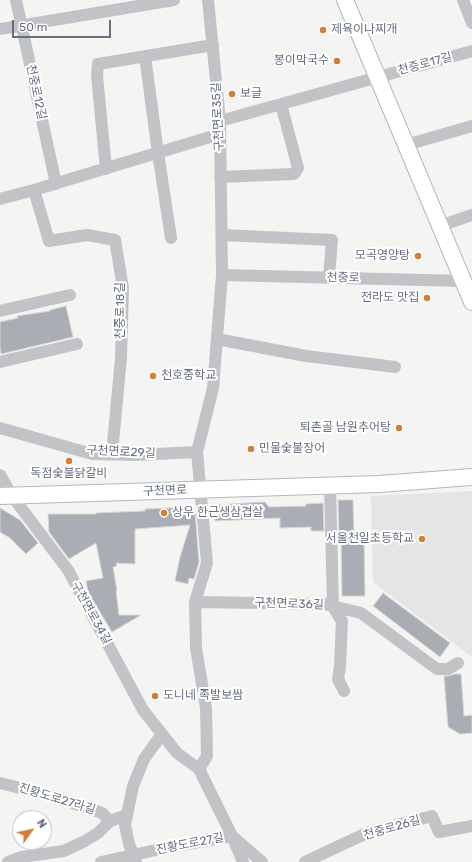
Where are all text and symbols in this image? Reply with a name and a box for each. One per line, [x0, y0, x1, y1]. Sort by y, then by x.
scale bar [14, 12, 113, 38]
text: 50 m [19, 20, 47, 34]
place label: 제육이나찌개 [331, 23, 397, 37]
marker: 제육이나찌개 [318, 25, 328, 35]
street label: 천중로17길 [396, 50, 454, 78]
place label: 봉이막국수 [274, 54, 329, 68]
marker: 봉이막국수 [332, 56, 342, 66]
street label: 천중로12길 [23, 63, 49, 121]
street label: 구천면로35길 [209, 82, 227, 152]
place label: 보글 [240, 87, 262, 101]
marker: 보글 [227, 89, 237, 99]
place label: 모곡영양탕 [355, 249, 410, 263]
marker: 모곡영양탕 [413, 251, 423, 261]
street label: 천중로 [326, 271, 360, 285]
street label: 천중로18길 [114, 283, 128, 339]
place label: 전라도 맛집 [361, 291, 419, 305]
marker: 전라도 맛집 [422, 293, 432, 303]
place label: 천호중학교 [161, 369, 216, 383]
marker: 천호중학교 [148, 371, 158, 381]
place label: 퇴촌골 남원추어탕 [300, 421, 391, 435]
marker: 퇴촌골 남원추어탕 [394, 423, 404, 433]
place label: 민물숯불장어 [259, 442, 325, 456]
street label: 구천면로29길 [86, 443, 156, 461]
marker: 민물숯불장어 [246, 444, 256, 454]
marker: 독점숯불닭갈비 [64, 456, 74, 466]
place label: 독점숯불닭갈비 [30, 467, 108, 481]
street label: 구천면로 [143, 483, 187, 499]
place label: 상우 한근생삼겹살 [172, 506, 263, 520]
marker: 상우 한근생삼겹살 [159, 508, 169, 518]
place label: 서울천일초등학교 [326, 532, 414, 546]
marker: 서울천일초등학교 [417, 534, 427, 544]
street label: 구천면로34길 [68, 579, 114, 647]
street label: 구천면로36길 [254, 596, 324, 612]
place label: 도니네 족발보쌈 [163, 689, 243, 703]
marker: 도니네 족발보쌈 [150, 691, 160, 701]
street label: 진황도로27라길 [17, 781, 97, 817]
north arrow [12, 810, 52, 850]
street label: 천중로26길 [362, 813, 422, 843]
text: N [34, 817, 49, 831]
street label: 진황도로27길 [155, 830, 225, 858]

